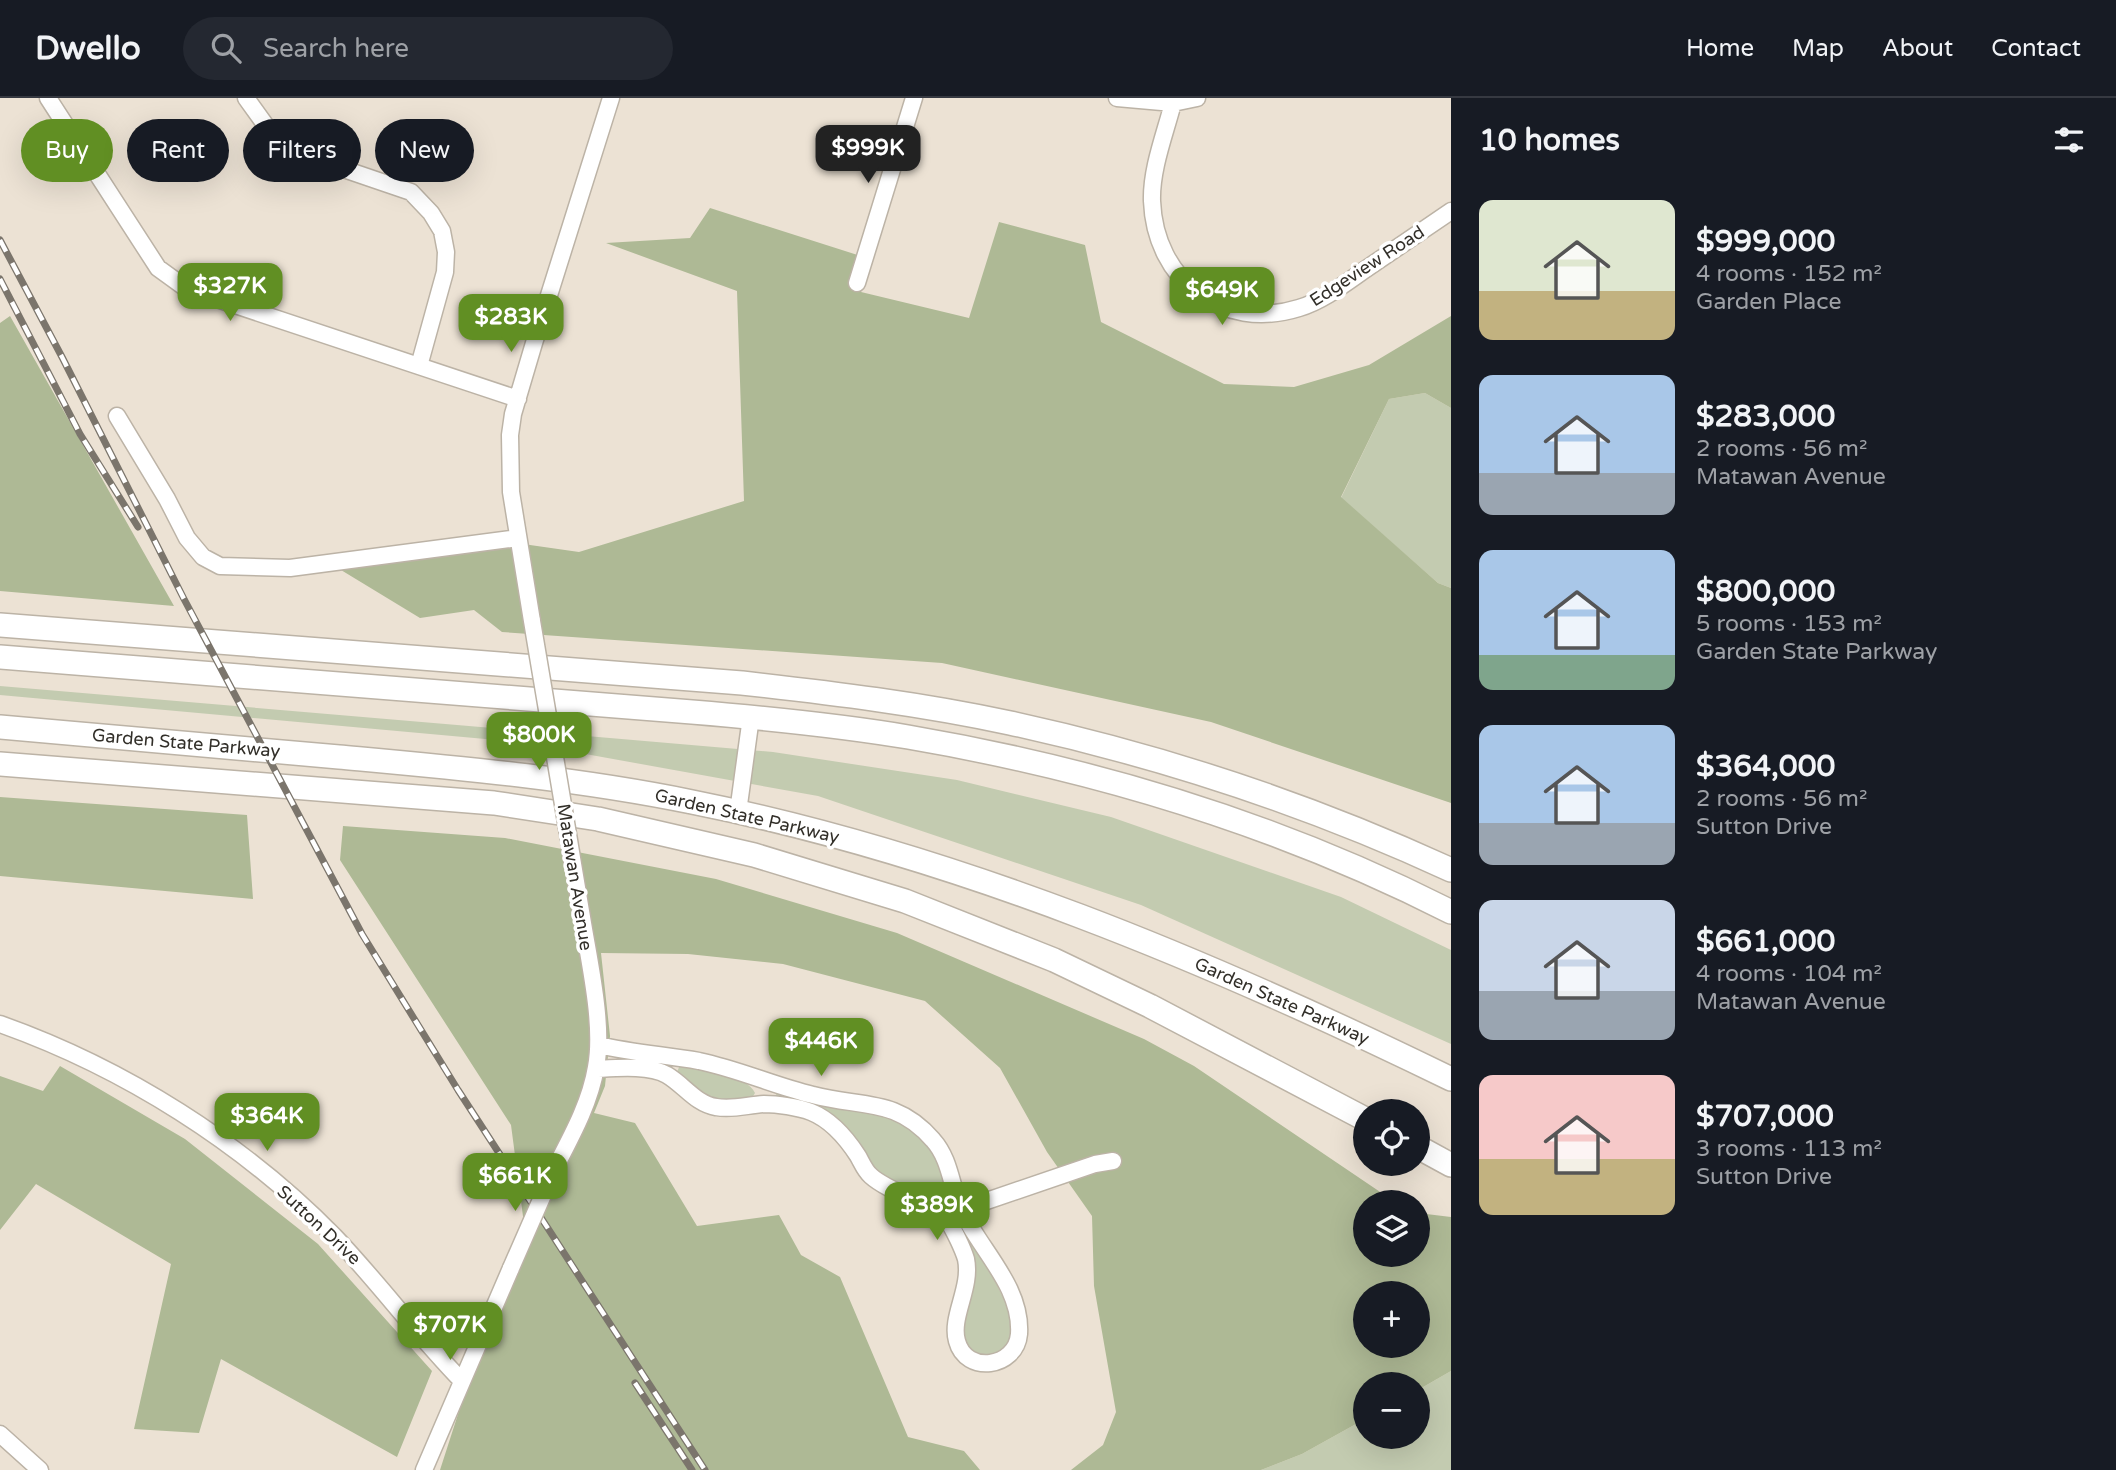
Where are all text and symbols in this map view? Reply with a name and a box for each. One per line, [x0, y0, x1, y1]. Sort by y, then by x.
search box [183, 17, 673, 80]
text: Dwello [35, 29, 141, 68]
icon: search [207, 29, 245, 67]
text: Search here [263, 33, 409, 64]
text: Home [1686, 34, 1754, 63]
text: Map [1792, 34, 1844, 63]
text: About [1882, 34, 1953, 63]
text: Contact [1991, 34, 2081, 63]
chip: Buy [21, 119, 113, 182]
chip: Rent [127, 119, 229, 182]
chip: Filters [243, 119, 361, 182]
chip: New [375, 119, 474, 182]
icon: filters [2050, 121, 2088, 159]
text: 10 homes [1479, 122, 1620, 159]
pin: $999K [819, 126, 917, 185]
text: $999K [832, 134, 904, 162]
street label: Edgeview Road [1306, 221, 1428, 311]
text: $999,000 [1696, 223, 1835, 260]
icon: home [1535, 228, 1619, 312]
text: 4 rooms · 152 m² [1696, 260, 1882, 288]
pin: $327K [181, 264, 279, 323]
pin: $649K [1173, 268, 1271, 327]
text: $327K [194, 272, 266, 300]
text: $649K [1186, 276, 1258, 304]
text: Garden Place [1696, 288, 1841, 316]
pin: $283K [462, 294, 560, 354]
text: $283K [475, 303, 547, 331]
text: $283,000 [1696, 398, 1835, 435]
icon: home [1535, 403, 1619, 487]
text: 2 rooms · 56 m² [1696, 435, 1867, 463]
text: Matawan Avenue [1696, 463, 1886, 491]
text: $800,000 [1696, 573, 1835, 610]
icon: home [1535, 578, 1619, 662]
text: 5 rooms · 153 m² [1696, 610, 1882, 638]
text: Garden State Parkway [1696, 638, 1937, 666]
pin: $800K [490, 712, 588, 772]
text: $800K [503, 721, 575, 749]
street label: Garden State Parkway [91, 724, 281, 762]
text: $364,000 [1696, 748, 1835, 785]
icon: home [1535, 753, 1619, 837]
street label: Garden State Parkway [653, 784, 842, 848]
text: 2 rooms · 56 m² [1696, 785, 1867, 813]
street label: Matawan Avenue [553, 802, 597, 952]
text: Sutton Drive [1696, 813, 1832, 841]
text: $661,000 [1696, 923, 1835, 960]
icon: home [1535, 928, 1619, 1012]
street label: Garden State Parkway [1191, 953, 1373, 1050]
text: 4 rooms · 104 m² [1696, 960, 1882, 988]
text: Matawan Avenue [1696, 988, 1886, 1016]
pin: $446K [772, 1018, 870, 1078]
text: $446K [785, 1027, 857, 1055]
pin: $364K [218, 1094, 316, 1153]
text: $707,000 [1696, 1098, 1834, 1135]
map controls [1353, 1099, 1430, 1449]
button: locate [1353, 1099, 1430, 1176]
text: $364K [231, 1102, 303, 1130]
icon: home [1535, 1103, 1619, 1187]
text: 3 rooms · 113 m² [1696, 1135, 1882, 1163]
pin: $661K [466, 1154, 564, 1213]
text: $661K [479, 1162, 551, 1190]
text: Sutton Drive [1696, 1163, 1832, 1191]
street label: Sutton Drive [273, 1181, 365, 1269]
pin: $389K [888, 1182, 986, 1242]
button: layers [1353, 1190, 1430, 1267]
text: $389K [901, 1191, 973, 1219]
button: + [1353, 1281, 1430, 1358]
pin: $707K [401, 1302, 499, 1362]
text: $707K [414, 1311, 486, 1339]
button: − [1353, 1372, 1430, 1449]

